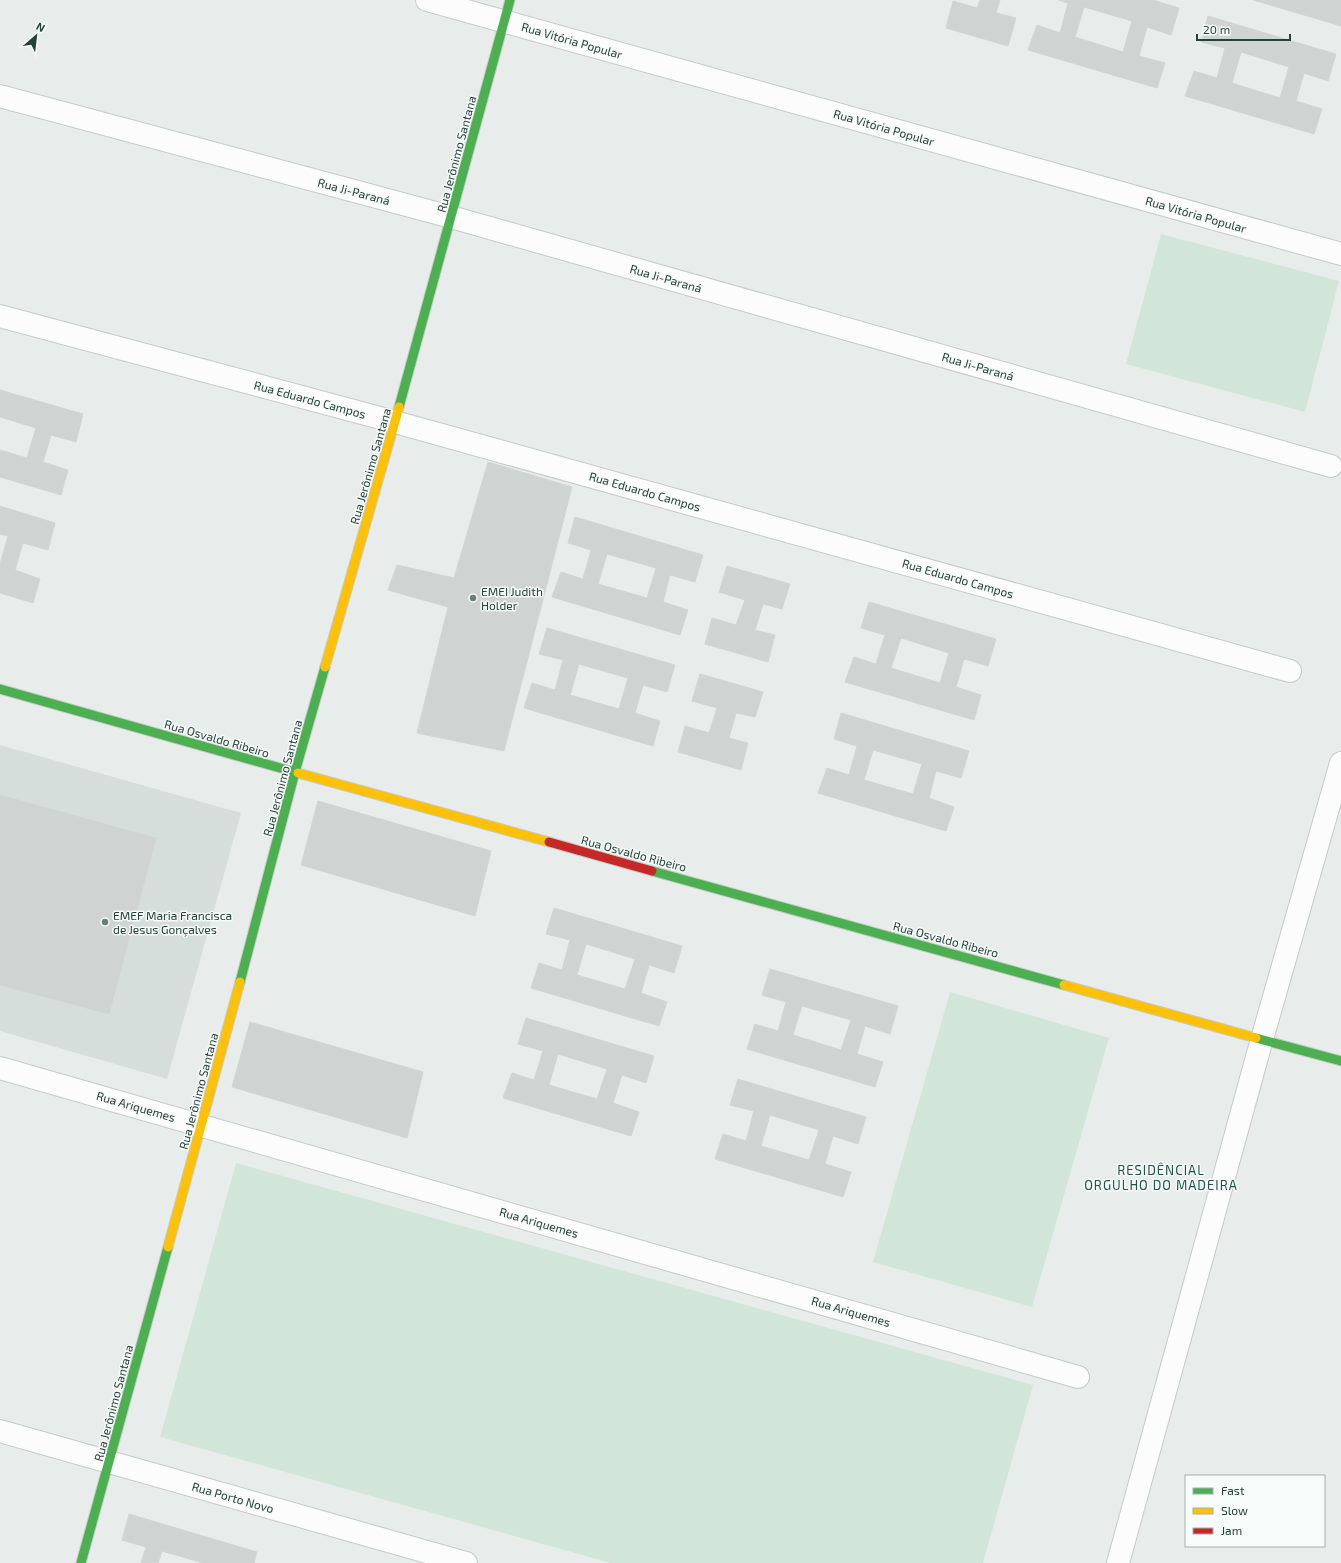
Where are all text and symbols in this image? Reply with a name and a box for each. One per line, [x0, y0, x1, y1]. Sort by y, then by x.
north arrow [16, 16, 56, 56]
scale bar [1197, 16, 1290, 42]
text: N [34, 19, 48, 34]
street label: Rua Vitória Popular [520, 19, 624, 61]
text: 20 m [1203, 22, 1230, 36]
street label: Rua Jerônimo Santana [434, 94, 478, 214]
street label: Rua Vitória Popular [832, 106, 936, 148]
street label: Rua Ji-Paraná [316, 175, 392, 207]
street label: Rua Vitória Popular [1144, 193, 1248, 235]
street label: Rua Ji-Paraná [628, 261, 704, 295]
street label: Rua Ji-Paraná [940, 349, 1016, 383]
street label: Rua Eduardo Campos [252, 377, 368, 421]
street label: Rua Jerônimo Santana [347, 406, 393, 526]
street label: Rua Eduardo Campos [588, 468, 702, 514]
street label: Rua Eduardo Campos [901, 555, 1015, 601]
place label: EMEI Judith Holder [481, 584, 543, 612]
marker: EMEI Judith Holder [468, 593, 478, 603]
street label: Rua Osvaldo Ribeiro [163, 716, 271, 760]
street label: Rua Jerônimo Santana [260, 718, 304, 838]
street label: Rua Osvaldo Ribeiro [580, 832, 688, 874]
place label: EMEF Maria Francisca de Jesus Gonçalves [113, 908, 232, 937]
marker: EMEF Maria Francisca de Jesus Gonçalves [100, 917, 110, 927]
street label: Rua Osvaldo Ribeiro [892, 918, 1000, 960]
street label: Rua Jerônimo Santana [176, 1031, 220, 1151]
street label: Rua Ariquemes [95, 1088, 177, 1124]
district label: RESIDÊNCIAL ORGULHO DO MADEIRA [1084, 1162, 1238, 1193]
street label: Rua Ariquemes [498, 1204, 580, 1240]
street label: Rua Ariquemes [810, 1293, 892, 1329]
street label: Rua Jerônimo Santana [91, 1343, 135, 1463]
legend [1185, 1475, 1325, 1547]
street label: Rua Porto Novo [190, 1479, 276, 1515]
text: Fast [1221, 1483, 1245, 1497]
text: Slow [1221, 1503, 1248, 1517]
text: Jam [1221, 1523, 1242, 1537]

